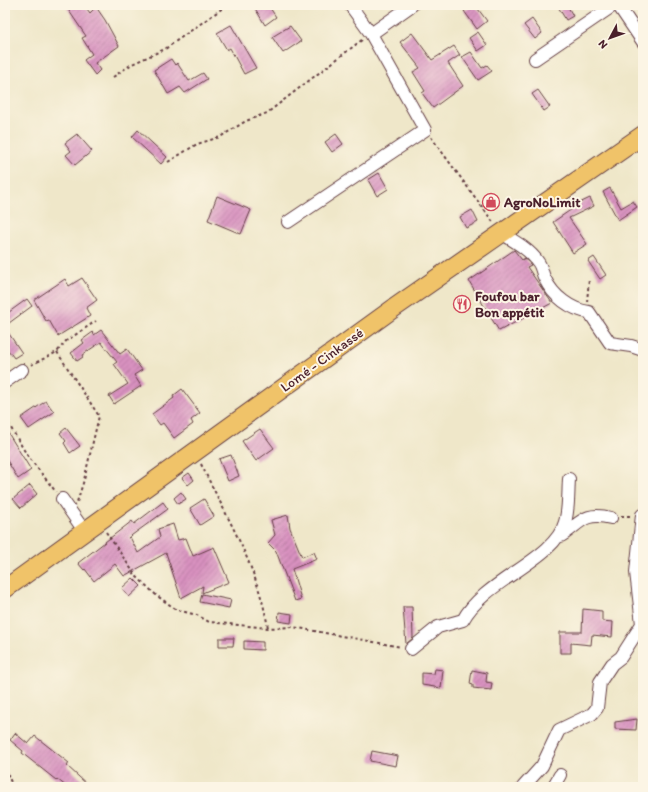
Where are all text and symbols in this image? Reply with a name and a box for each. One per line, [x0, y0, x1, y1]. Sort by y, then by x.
north arrow [590, 18, 630, 58]
text: N [595, 37, 610, 51]
shop icon: AgroNoLimit [481, 192, 501, 212]
place label: AgroNoLimit [503, 194, 581, 211]
place label: Foufou bar Bon appétit [475, 288, 545, 321]
restaurant icon: Foufou bar Bon appétit [452, 294, 472, 314]
street label: Lomé - Cinkassé [277, 324, 367, 396]

